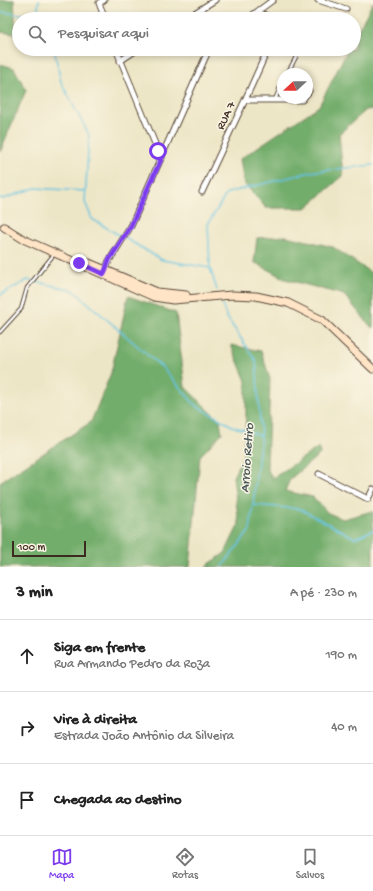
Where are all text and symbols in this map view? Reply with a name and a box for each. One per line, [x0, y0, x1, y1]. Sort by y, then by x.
search box [12, 12, 361, 56]
icon: search [26, 23, 48, 45]
text: Pesquisar aqui [58, 25, 149, 43]
north arrow [277, 68, 313, 104]
street label: RUA 7 [214, 99, 240, 132]
route start [149, 142, 167, 160]
route end [70, 254, 88, 272]
water label: Arroio Retiro [238, 422, 258, 493]
scale bar [12, 539, 86, 558]
text: 100 m [18, 542, 45, 554]
text: 3 min [16, 583, 53, 603]
text: A pé · 230 m [290, 586, 357, 601]
text: Siga em frente [54, 639, 145, 657]
icon: ahead [16, 645, 38, 667]
text: 190 m [326, 648, 357, 663]
text: Rua Armando Pedro da Roza [54, 657, 210, 672]
text: Vire à direita [54, 711, 137, 729]
icon: right [16, 717, 38, 739]
text: 40 m [331, 720, 357, 735]
text: Estrada João Antônio da Silveira [54, 729, 234, 744]
icon: arrive [16, 789, 38, 811]
text: Chegada ao destino [54, 791, 181, 809]
tab: Mapa [49, 846, 74, 882]
tab: Rotas [172, 846, 198, 882]
tab: Salvos [296, 846, 324, 882]

